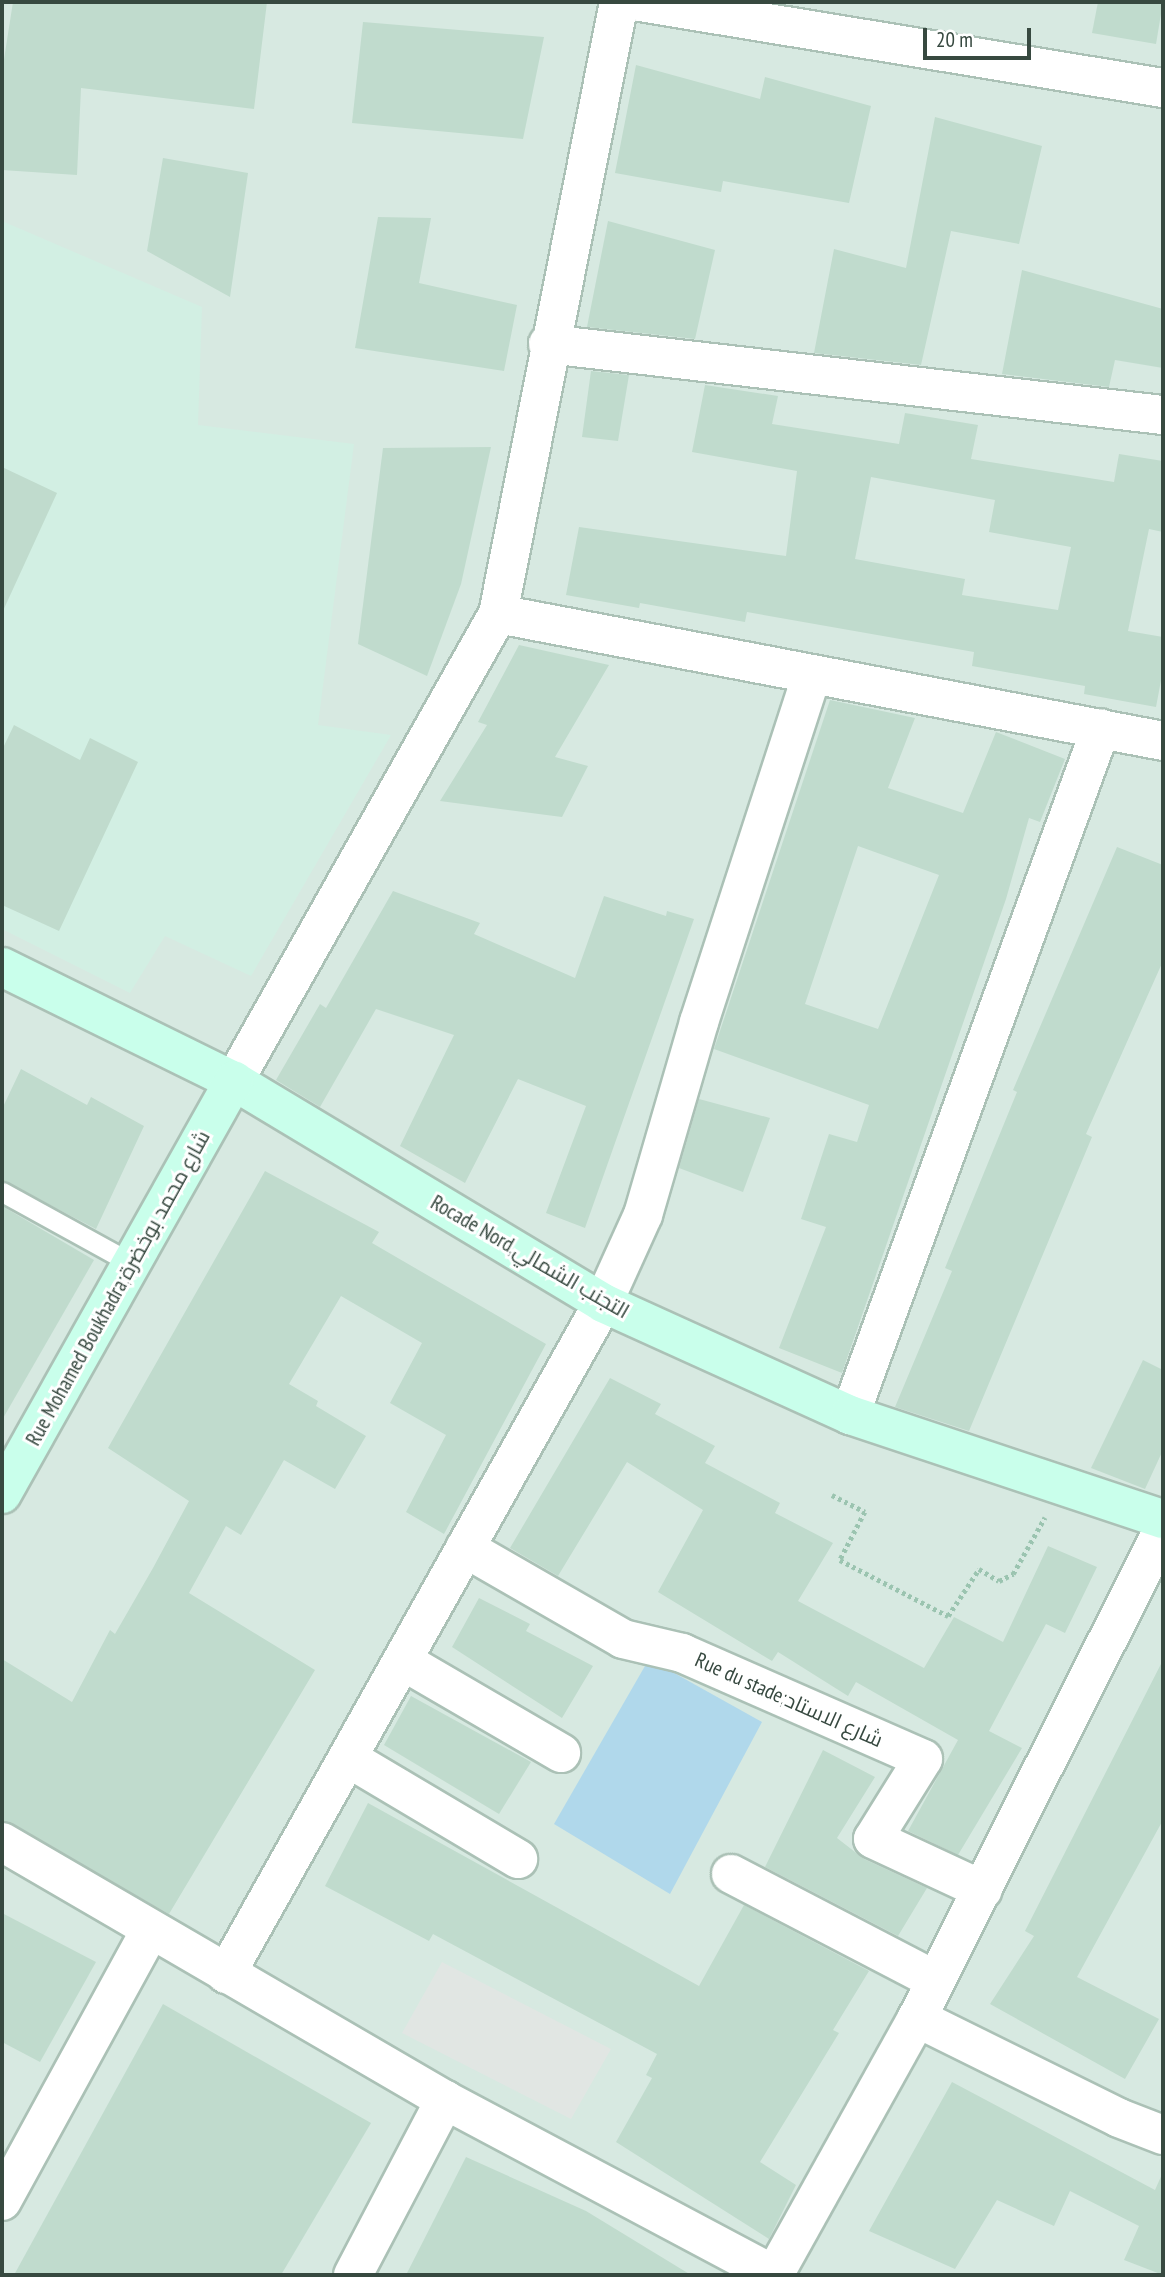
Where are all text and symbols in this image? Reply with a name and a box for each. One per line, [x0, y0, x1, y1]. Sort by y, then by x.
scale bar [927, 14, 1036, 58]
text: 20 m [936, 26, 973, 53]
street label: Rue Mohamed Boukhadra;شارع محمد بوخضرة [21, 1126, 215, 1450]
street label: Rocade Nord,التجنب الشمالي [426, 1190, 634, 1324]
street label: Rue du stade;شارع الاستاد [691, 1647, 887, 1753]

